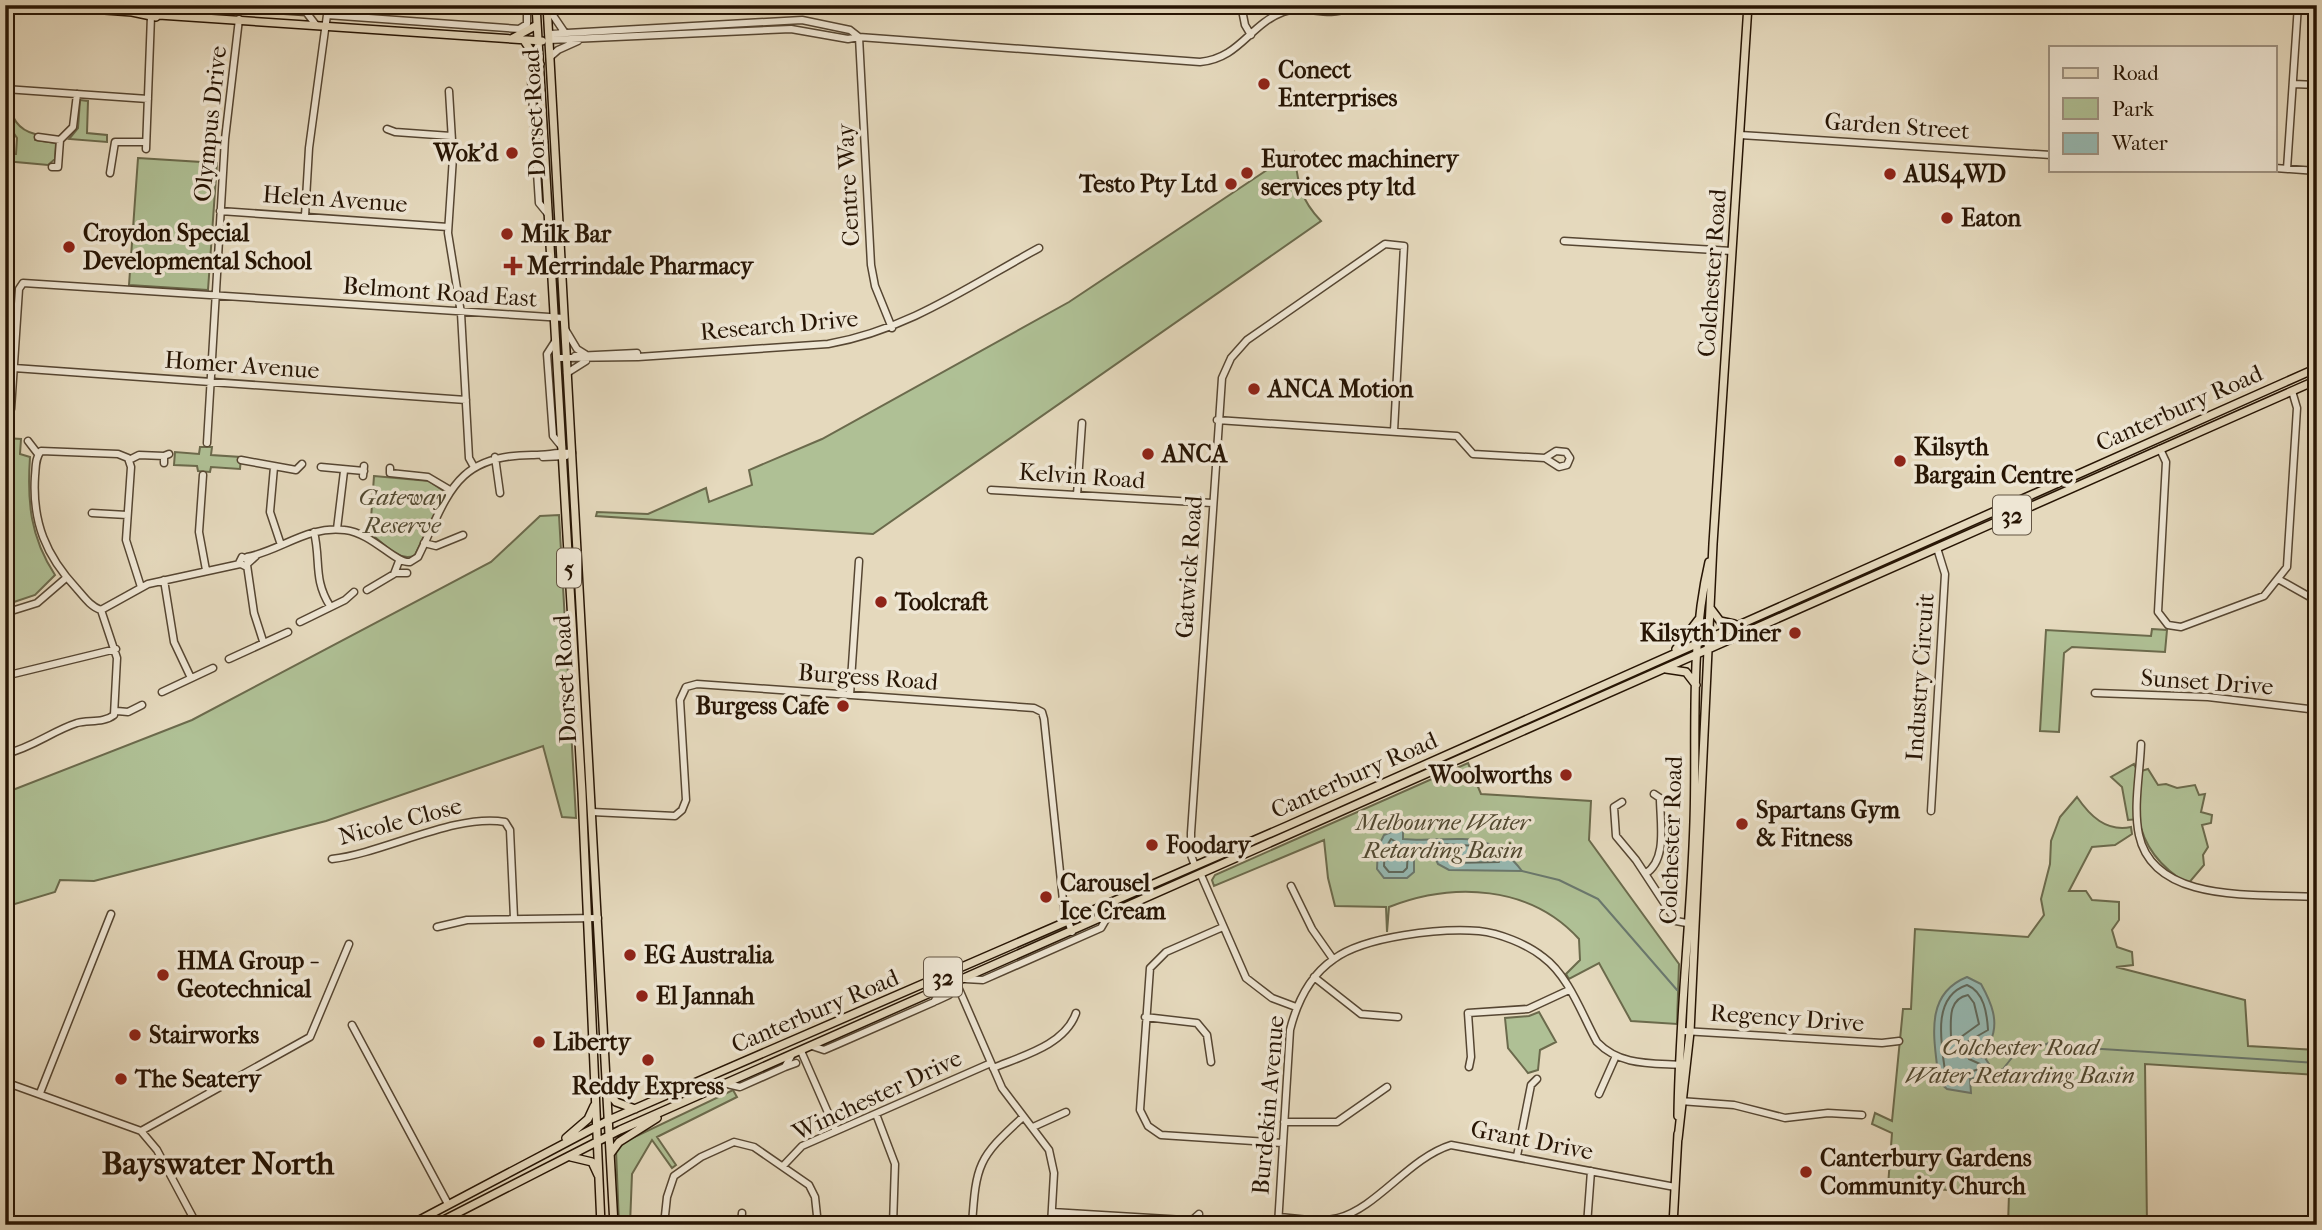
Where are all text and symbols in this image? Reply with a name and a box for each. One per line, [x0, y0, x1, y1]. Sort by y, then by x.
street label: Olympus Drive [188, 44, 232, 203]
legend [2049, 46, 2276, 172]
street label: Dorset Road [517, 47, 551, 178]
place label: Conect Enterprises [1278, 56, 1398, 112]
text: Road [2112, 61, 2159, 85]
marker: Conect Enterprises [1256, 76, 1272, 92]
text: Park [2112, 97, 2154, 121]
street label: Garden Street [1824, 107, 1971, 145]
street label: Centre Way [831, 122, 865, 247]
text: Water [2111, 131, 2168, 155]
place label: Wok’d [433, 139, 499, 167]
marker: Wok’d [504, 145, 520, 161]
place label: Eurotec machinery services pty ltd [1261, 145, 1460, 201]
place label: AUS4WD [1902, 160, 2006, 189]
marker: Eurotec machinery services pty ltd [1239, 165, 1255, 181]
marker: AUS4WD [1882, 166, 1898, 182]
place label: Testo Pty Ltd [1078, 170, 1218, 198]
marker: Testo Pty Ltd [1223, 176, 1239, 192]
street label: Helen Avenue [262, 180, 409, 218]
street label: Colchester Road [1692, 187, 1732, 358]
place label: Eaton [1961, 204, 2022, 232]
marker: Eaton [1939, 210, 1955, 226]
place label: Croydon Special Developmental School [83, 219, 312, 275]
place label: Milk Bar [521, 220, 612, 248]
marker: Milk Bar [499, 226, 515, 242]
marker: Croydon Special Developmental School [61, 239, 77, 255]
place label: Merrindale Pharmacy [527, 252, 754, 280]
marker: Merrindale Pharmacy [505, 258, 521, 274]
street label: Belmont Road East [342, 271, 539, 313]
street label: Research Drive [699, 304, 859, 346]
street label: Homer Avenue [164, 346, 321, 384]
street label: Canterbury Road [2091, 358, 2267, 457]
place label: ANCA Motion [1266, 375, 1415, 403]
marker: ANCA Motion [1246, 381, 1262, 397]
place label: Kilsyth Bargain Centre [1914, 433, 2073, 489]
place label: ANCA [1160, 440, 1229, 468]
marker: ANCA [1140, 446, 1156, 462]
marker: Kilsyth Bargain Centre [1892, 453, 1908, 469]
street label: Kelvin Road [1018, 458, 1147, 494]
park label: Gateway Reserve [358, 483, 447, 539]
street label: Gatwick Road [1170, 494, 1208, 639]
road number: 32 [1993, 495, 2031, 534]
road number: 5 [557, 548, 581, 588]
place label: Toolcraft [894, 588, 988, 616]
street label: Industry Circuit [1900, 592, 1940, 762]
marker: Toolcraft [873, 594, 889, 610]
street label: Dorset Road [548, 613, 582, 744]
place label: Kilsyth Diner [1640, 619, 1782, 647]
marker: Kilsyth Diner [1787, 625, 1803, 641]
street label: Burgess Road [797, 658, 940, 696]
street label: Sunset Drive [2140, 663, 2274, 701]
place label: Burgess Cafe [695, 692, 829, 720]
marker: Burgess Cafe [835, 698, 851, 714]
street label: Canterbury Road [1266, 725, 1442, 824]
street label: Colchester Road [1654, 754, 1688, 925]
place label: Woolworths [1428, 761, 1552, 789]
marker: Woolworths [1558, 767, 1574, 783]
street label: Nicole Close [335, 791, 465, 851]
place label: Spartans Gym & Fitness [1756, 796, 1901, 852]
park label: Melbourne Water Retarding Basin [1354, 808, 1532, 864]
marker: Spartans Gym & Fitness [1734, 816, 1750, 832]
place label: Foodary [1165, 831, 1251, 859]
marker: Foodary [1144, 837, 1160, 853]
place label: Carousel Ice Cream [1060, 869, 1167, 925]
marker: Carousel Ice Cream [1038, 889, 1054, 905]
place label: EG Australia [644, 941, 774, 969]
place label: HMA Group - Geotechnical [177, 947, 319, 1003]
marker: EG Australia [622, 947, 638, 963]
road number: 32 [924, 958, 962, 996]
street label: Canterbury Road [727, 963, 904, 1059]
marker: HMA Group - Geotechnical [155, 967, 171, 983]
place label: El Jannah [656, 982, 755, 1010]
marker: El Jannah [634, 988, 650, 1004]
street label: Regency Drive [1709, 999, 1865, 1037]
street label: Burdekin Avenue [1246, 1014, 1290, 1196]
place label: Stairworks [149, 1021, 259, 1049]
marker: Stairworks [127, 1027, 143, 1043]
place label: Liberty [553, 1028, 632, 1056]
park label: Colchester Road Water Retarding Basin [1905, 1033, 2135, 1089]
marker: Liberty [531, 1034, 547, 1050]
street label: Winchester Drive [787, 1044, 966, 1147]
marker: Reddy Express [640, 1052, 656, 1068]
place label: The Seatery [134, 1065, 262, 1093]
marker: The Seatery [113, 1071, 129, 1087]
place label: Reddy Express [572, 1072, 724, 1100]
street label: Grant Drive [1468, 1114, 1596, 1166]
place label: Canterbury Gardens Community Church [1820, 1144, 2032, 1200]
district label: Bayswater North [102, 1145, 335, 1182]
marker: Canterbury Gardens Community Church [1798, 1164, 1814, 1180]

